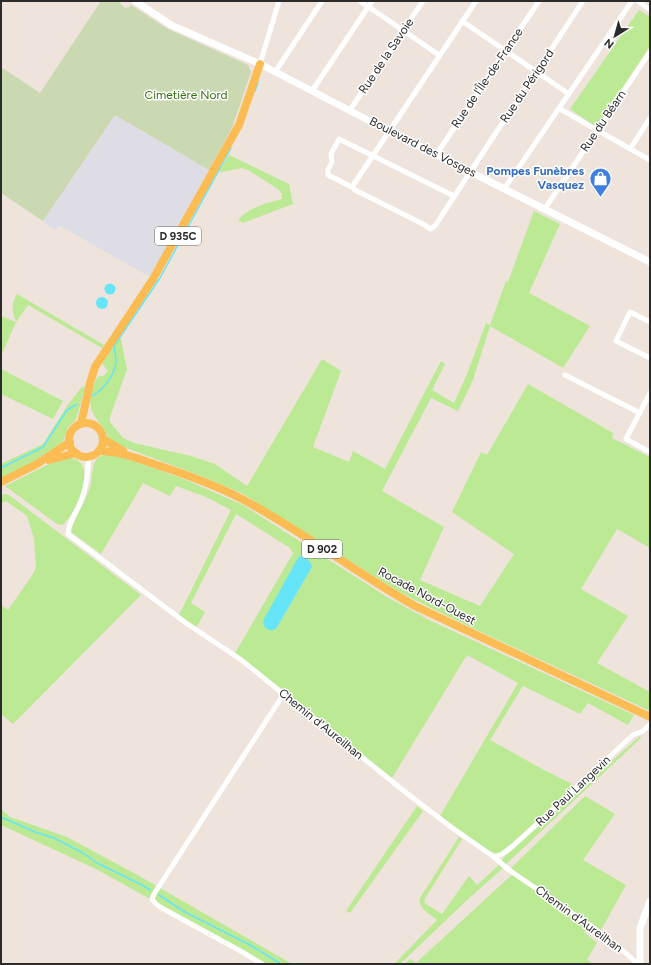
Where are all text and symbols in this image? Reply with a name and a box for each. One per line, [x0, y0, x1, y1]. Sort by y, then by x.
street label: Rue de la Savoie [356, 15, 417, 96]
north arrow [595, 16, 635, 56]
street label: Rue de l'Île-de-France [448, 25, 526, 131]
text: N [602, 36, 617, 51]
street label: Rue du Périgord [497, 47, 557, 125]
street label: Rue du Béarn [577, 87, 629, 154]
park label: Cimetière Nord [145, 88, 228, 102]
street label: Boulevard des Vosges [367, 114, 479, 180]
place label: Pompes Funèbres Vasquez [486, 164, 584, 192]
shop icon: Pompes Funèbres Vasquez [587, 165, 613, 198]
road number: D 935C [155, 227, 201, 245]
road number: D 902 [302, 540, 342, 558]
street label: Rocade Nord-Ouest [376, 564, 479, 628]
street label: Chemin d'Aureilhan [276, 686, 366, 762]
street label: Rue Paul Langevin [533, 753, 614, 829]
street label: Chemin d'Aureilhan [533, 883, 626, 956]

